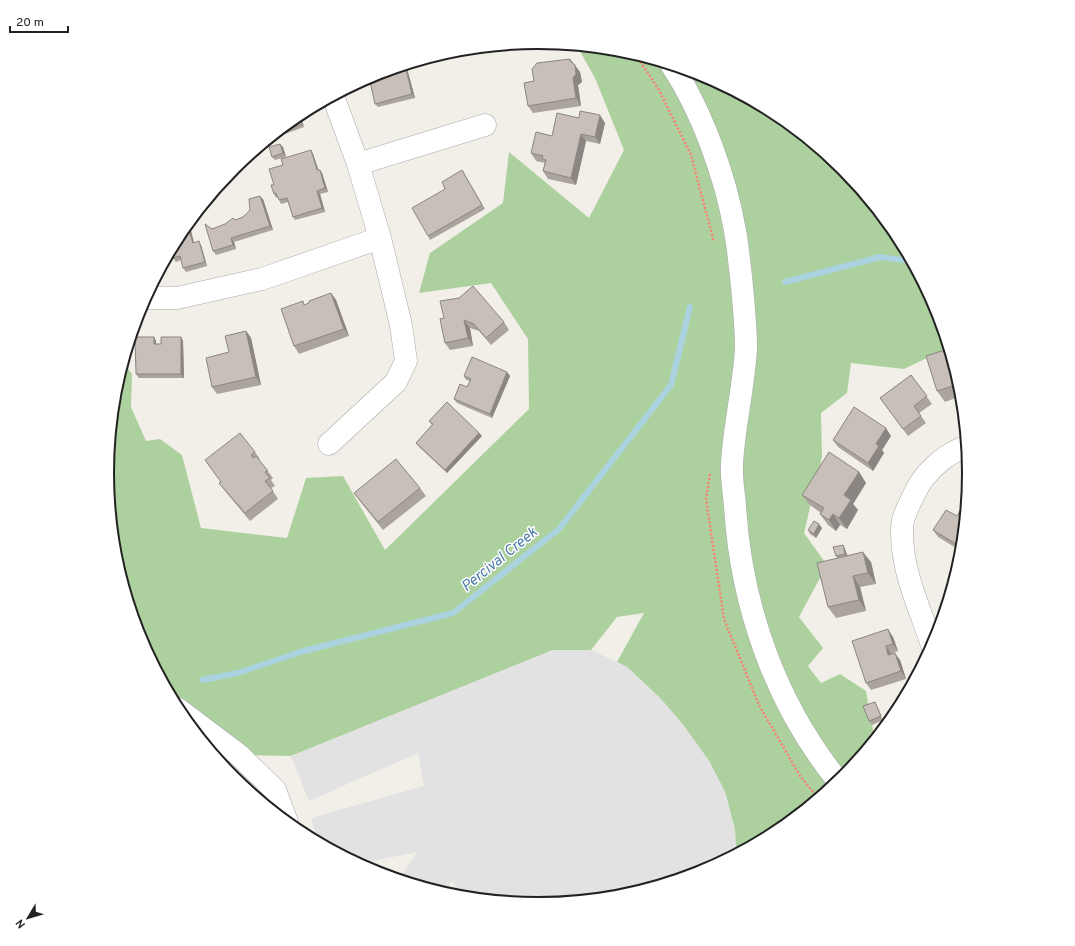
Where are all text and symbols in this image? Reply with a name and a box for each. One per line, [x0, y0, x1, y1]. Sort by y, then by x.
scale bar [10, 8, 68, 34]
text: 20 m [16, 15, 44, 31]
water label: Percival Creek [458, 523, 542, 597]
north arrow [8, 898, 48, 938]
text: N [13, 916, 29, 931]

